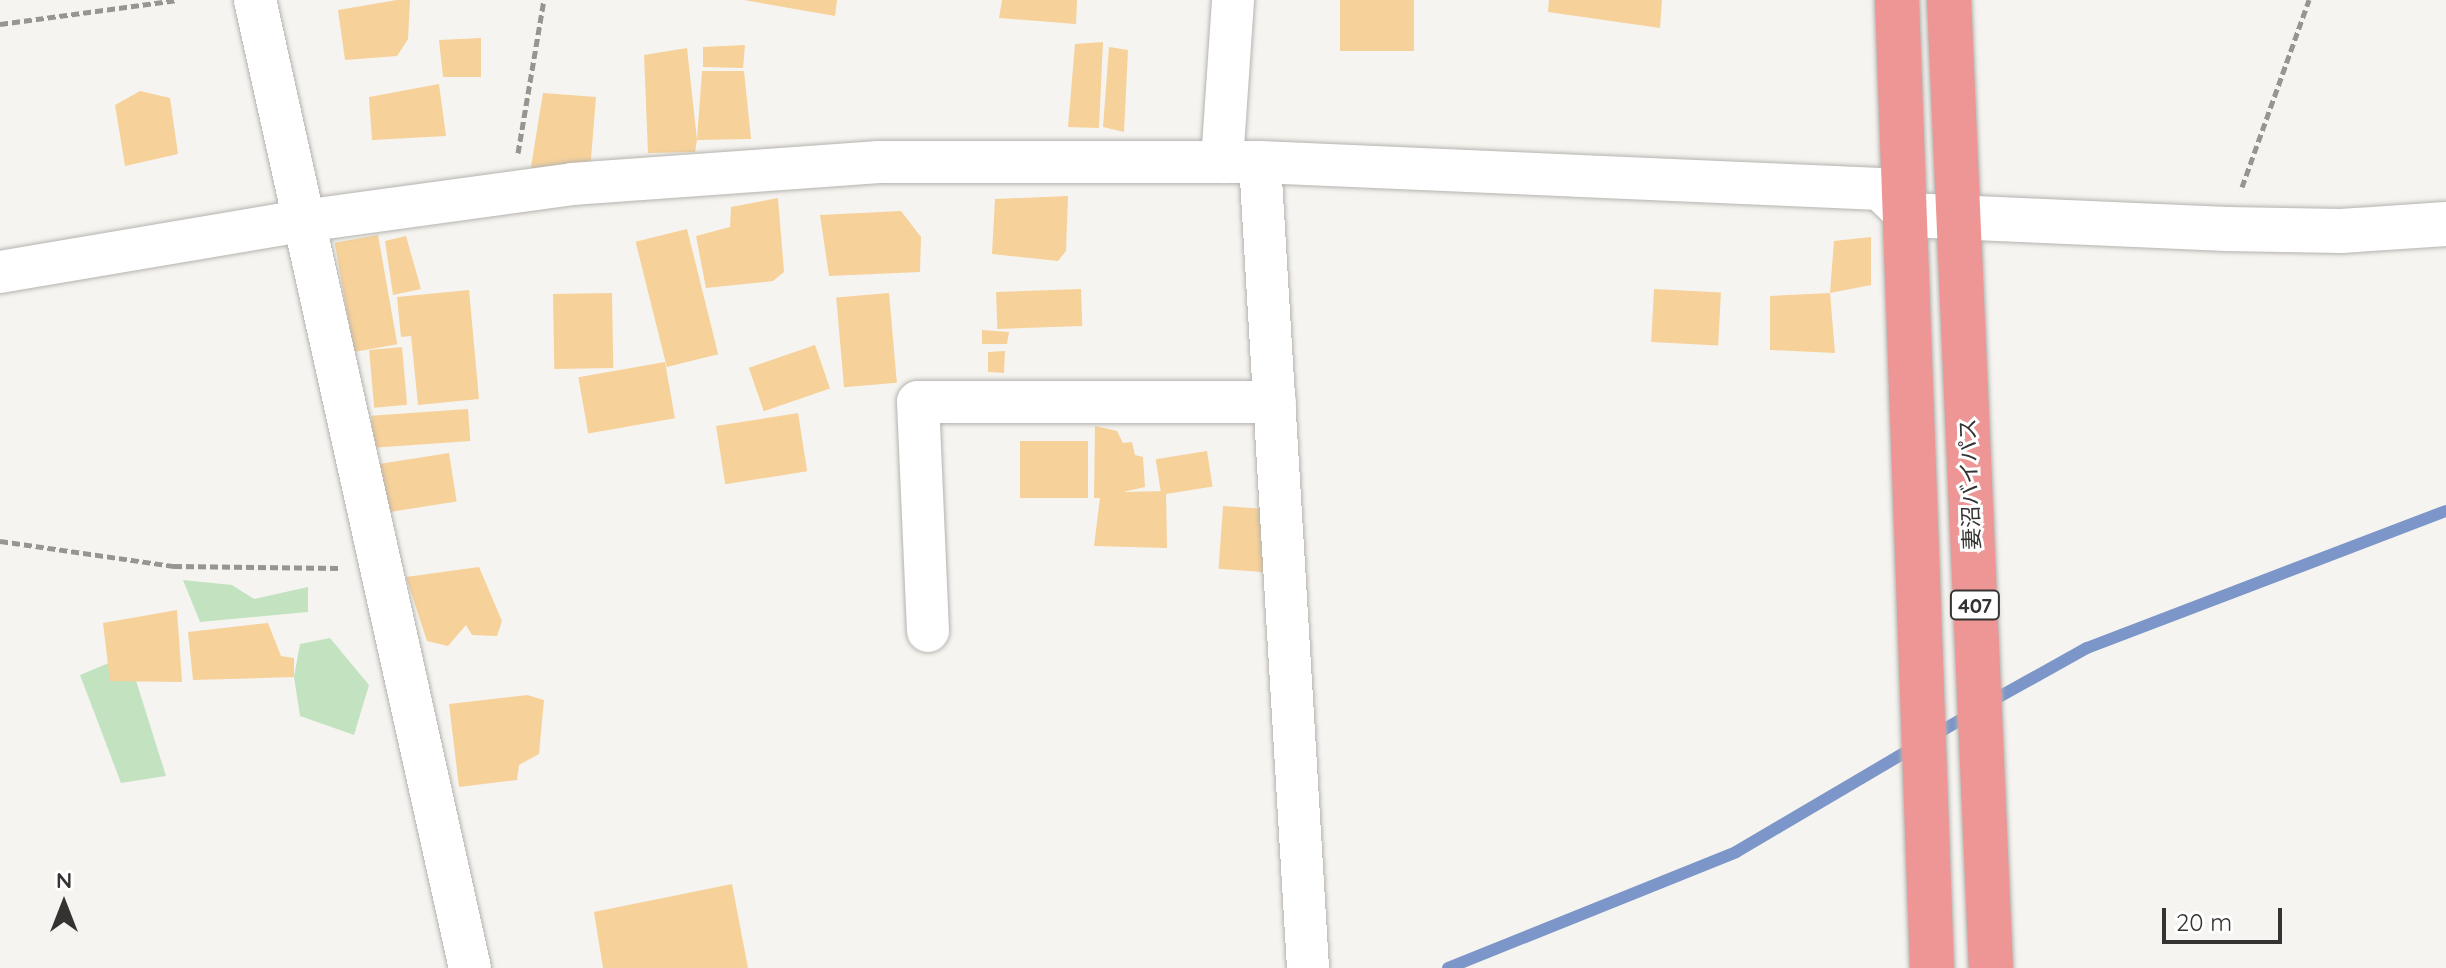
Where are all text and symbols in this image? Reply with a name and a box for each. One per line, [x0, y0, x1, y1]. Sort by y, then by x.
street label: 妻沼バイパス [1955, 418, 1985, 550]
road number: 407 [1949, 589, 2001, 621]
north arrow [24, 864, 104, 944]
text: N [56, 866, 72, 894]
scale bar [2166, 892, 2286, 942]
text: 20 m [2176, 907, 2232, 937]

